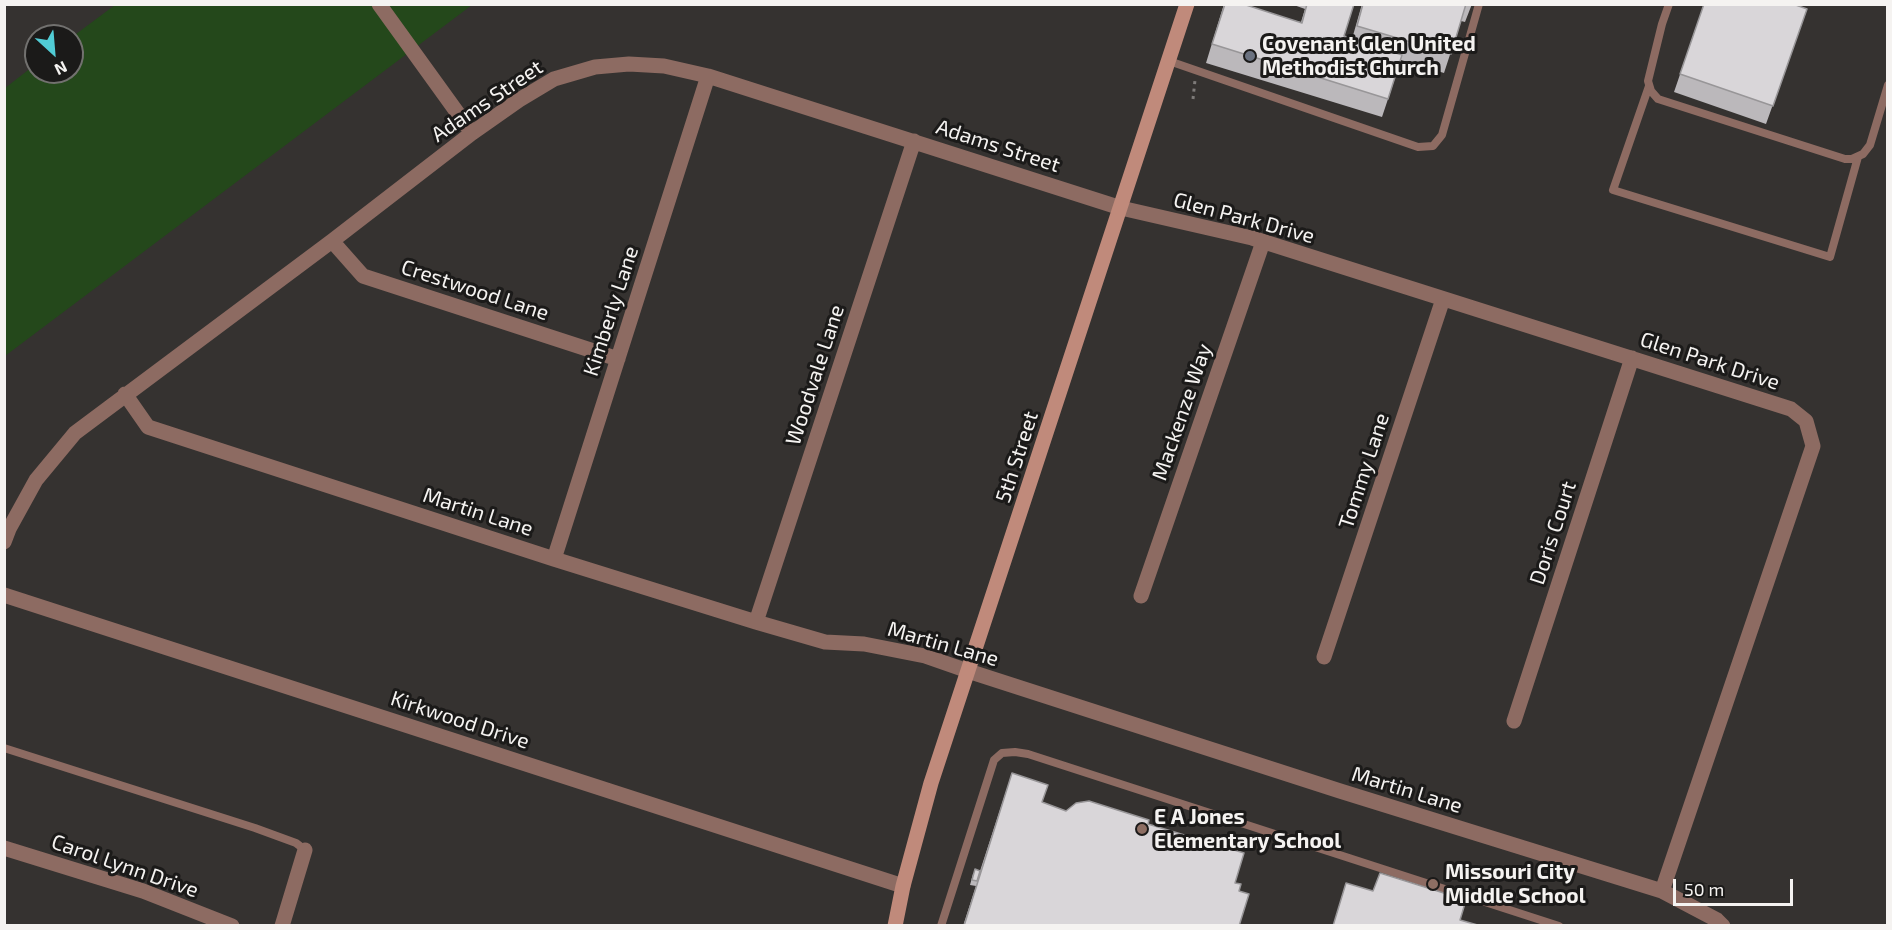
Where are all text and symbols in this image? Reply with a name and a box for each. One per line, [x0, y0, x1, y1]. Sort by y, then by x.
north arrow [24, 24, 84, 84]
place label: Covenant Glen United Methodist Church [1262, 31, 1476, 81]
marker: Covenant Glen United Methodist Church [1243, 49, 1257, 63]
street label: Adams Street [427, 55, 547, 147]
text: N [52, 58, 71, 80]
street label: Adams Street [933, 114, 1063, 178]
street label: Glen Park Drive [1171, 187, 1317, 249]
street label: Kimberly Lane [578, 243, 644, 379]
street label: Crestwood Lane [398, 254, 552, 326]
street label: Woodvale Lane [780, 302, 850, 448]
street label: Glen Park Drive [1637, 327, 1783, 395]
street label: Mackenze Way [1147, 340, 1217, 484]
street label: 5th Street [990, 408, 1044, 506]
street label: Tommy Lane [1333, 410, 1395, 532]
street label: Doris Court [1524, 478, 1582, 588]
street label: Martin Lane [420, 482, 536, 542]
street label: Martin Lane [885, 616, 1001, 672]
street label: Kirkwood Drive [387, 686, 533, 754]
street label: Martin Lane [1349, 761, 1465, 819]
place label: E A Jones Elementary School [1154, 804, 1341, 854]
marker: E A Jones Elementary School [1135, 822, 1149, 836]
street label: Carol Lynn Drive [48, 829, 202, 903]
place label: Missouri City Middle School [1445, 859, 1586, 909]
scale bar [1676, 867, 1796, 905]
marker: Missouri City Middle School [1426, 877, 1440, 891]
text: 50 m [1684, 878, 1724, 900]

